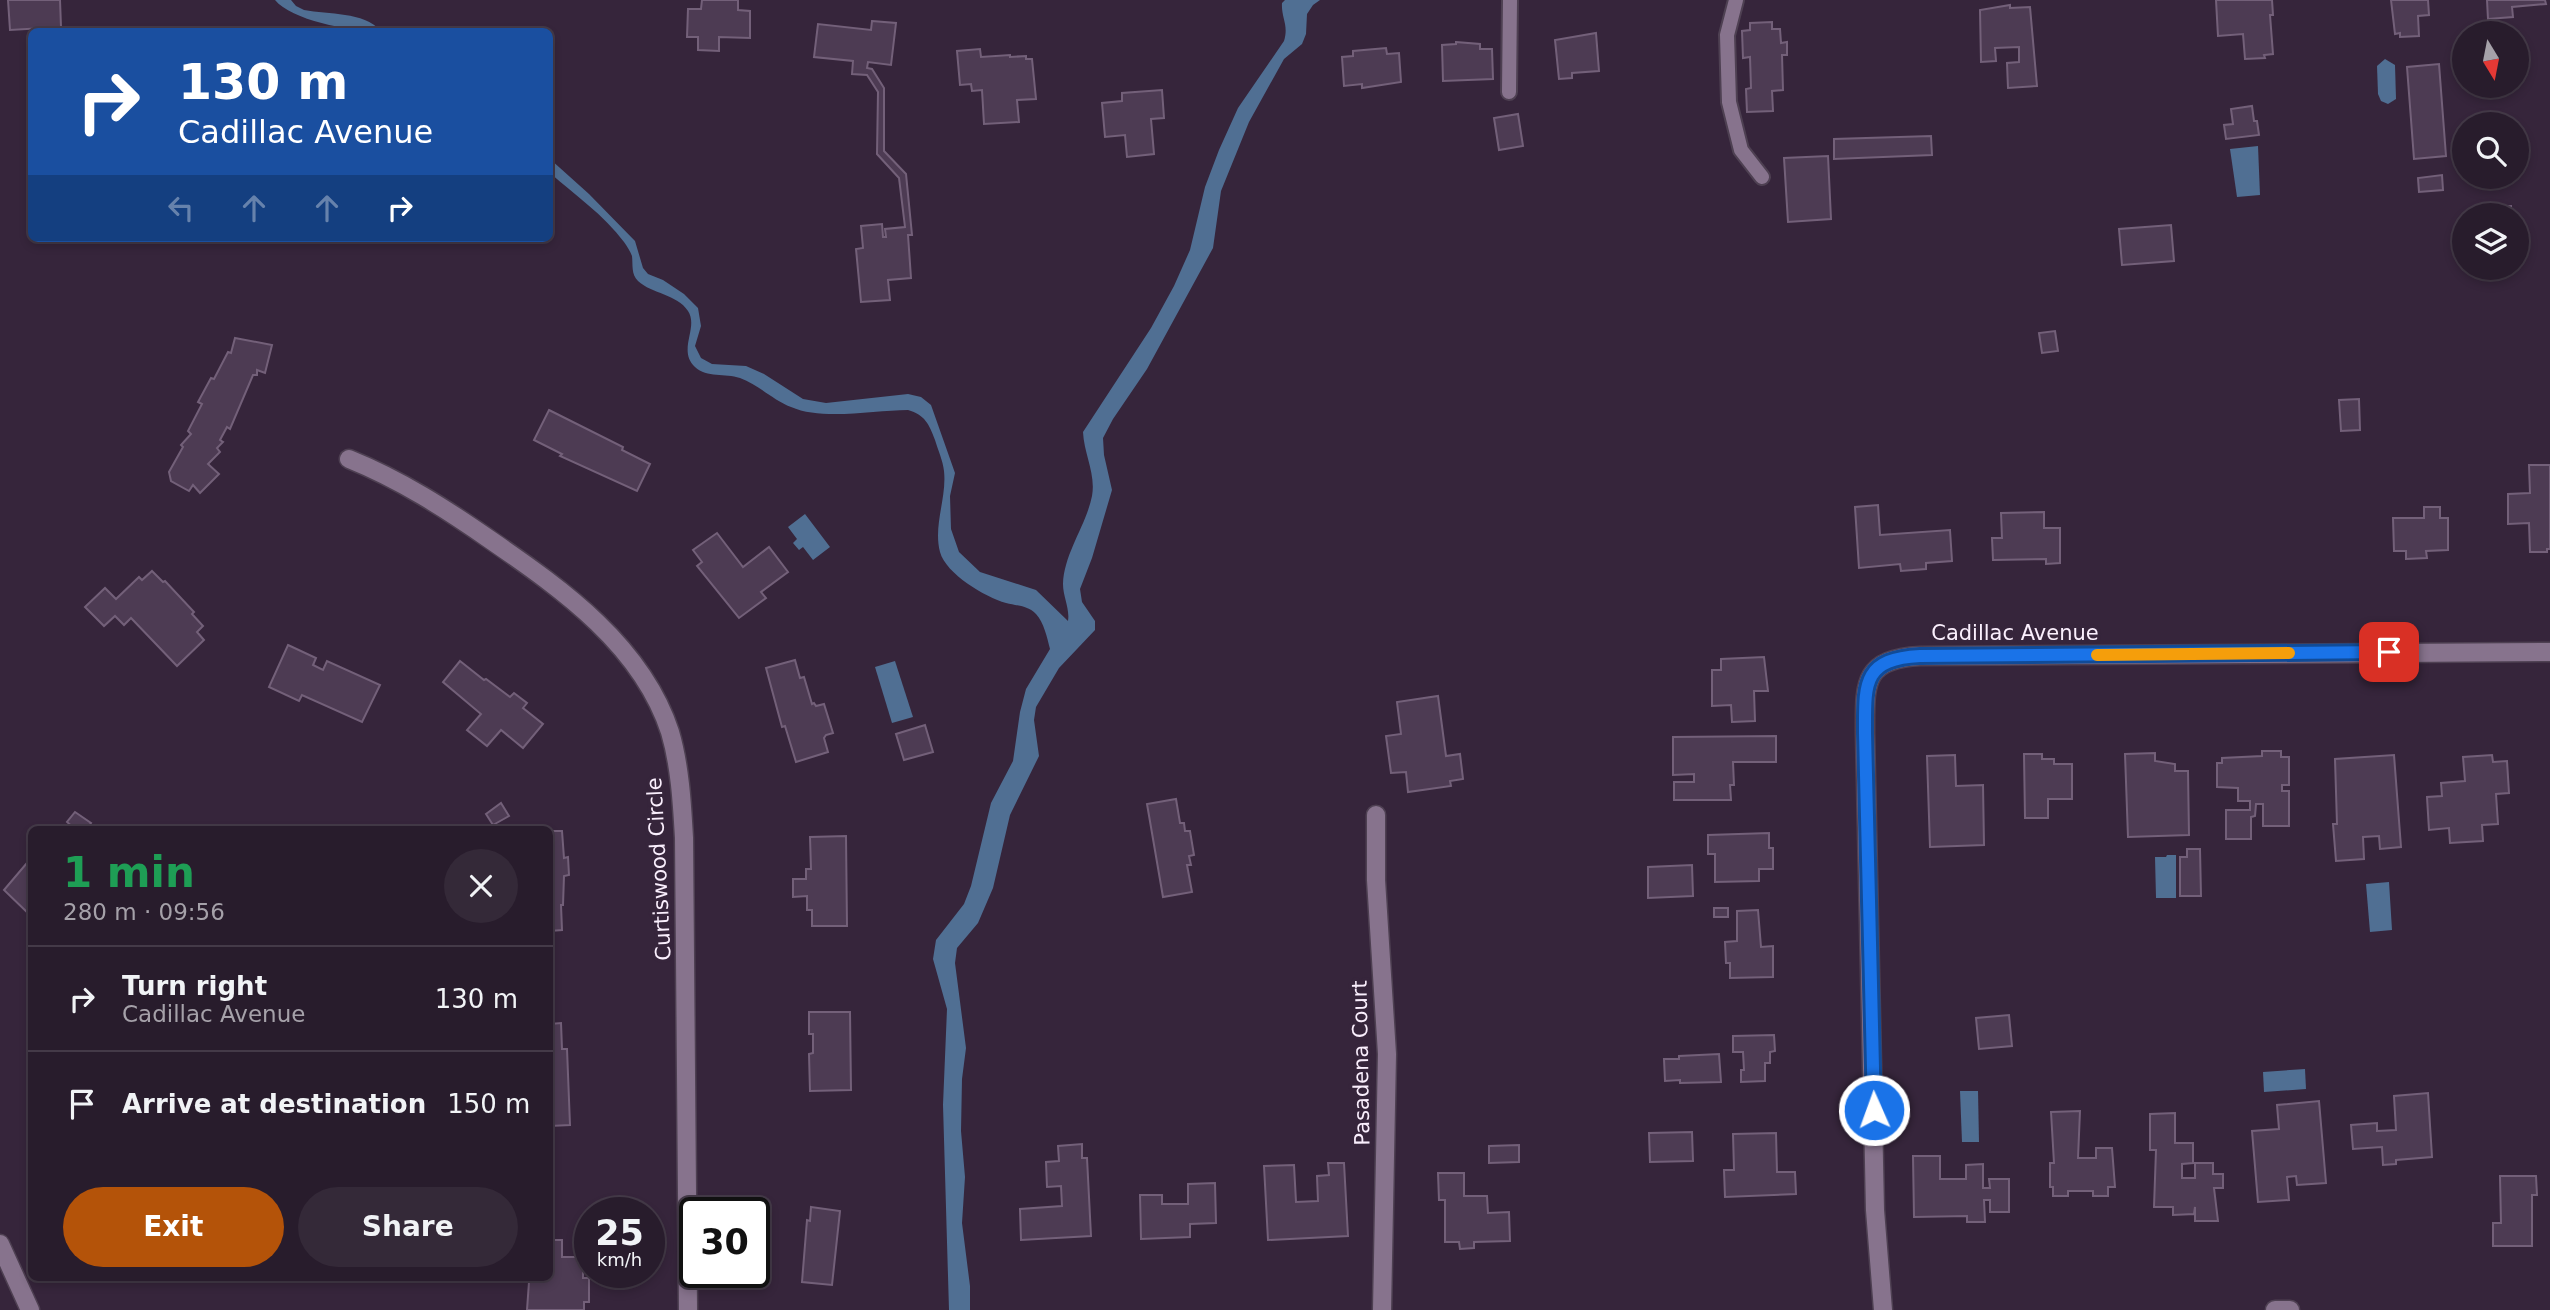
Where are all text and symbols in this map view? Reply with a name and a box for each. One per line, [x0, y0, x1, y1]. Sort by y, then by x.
north arrow [2452, 21, 2529, 98]
map controls [2452, 21, 2529, 280]
text: 130 m [178, 54, 348, 111]
icon: right [63, 56, 154, 147]
button: search [2452, 112, 2529, 189]
text: Cadillac Avenue [178, 113, 433, 151]
icon: left [162, 189, 200, 227]
icon: ahead [235, 189, 273, 227]
icon: ahead [308, 189, 346, 227]
icon: right [381, 189, 419, 227]
button: layers [2452, 203, 2529, 280]
street label: Cadillac Avenue [1931, 621, 2099, 645]
pin [2359, 622, 2419, 682]
icon: arrive [2370, 633, 2408, 671]
street label: Curtiswood Circle [642, 777, 676, 961]
text: 1 min [63, 848, 195, 897]
button: close [444, 849, 518, 923]
text: 280 m · 09:56 [63, 899, 225, 925]
text: Turn right [122, 971, 267, 1001]
icon: right [63, 980, 101, 1018]
street label: Pasadena Court [1348, 980, 1374, 1146]
text: 130 m [435, 984, 518, 1014]
text: Cadillac Avenue [122, 1001, 305, 1027]
position arrow [1837, 1073, 1911, 1147]
icon: arrive [63, 1085, 101, 1123]
text: Arrive at destination [122, 1089, 426, 1119]
text: 150 m [447, 1089, 530, 1119]
button: Exit [63, 1187, 284, 1267]
button: Share [298, 1187, 518, 1267]
speed limit sign: 30 [679, 1197, 770, 1288]
text: 25 [595, 1213, 644, 1253]
text: km/h [597, 1249, 642, 1270]

